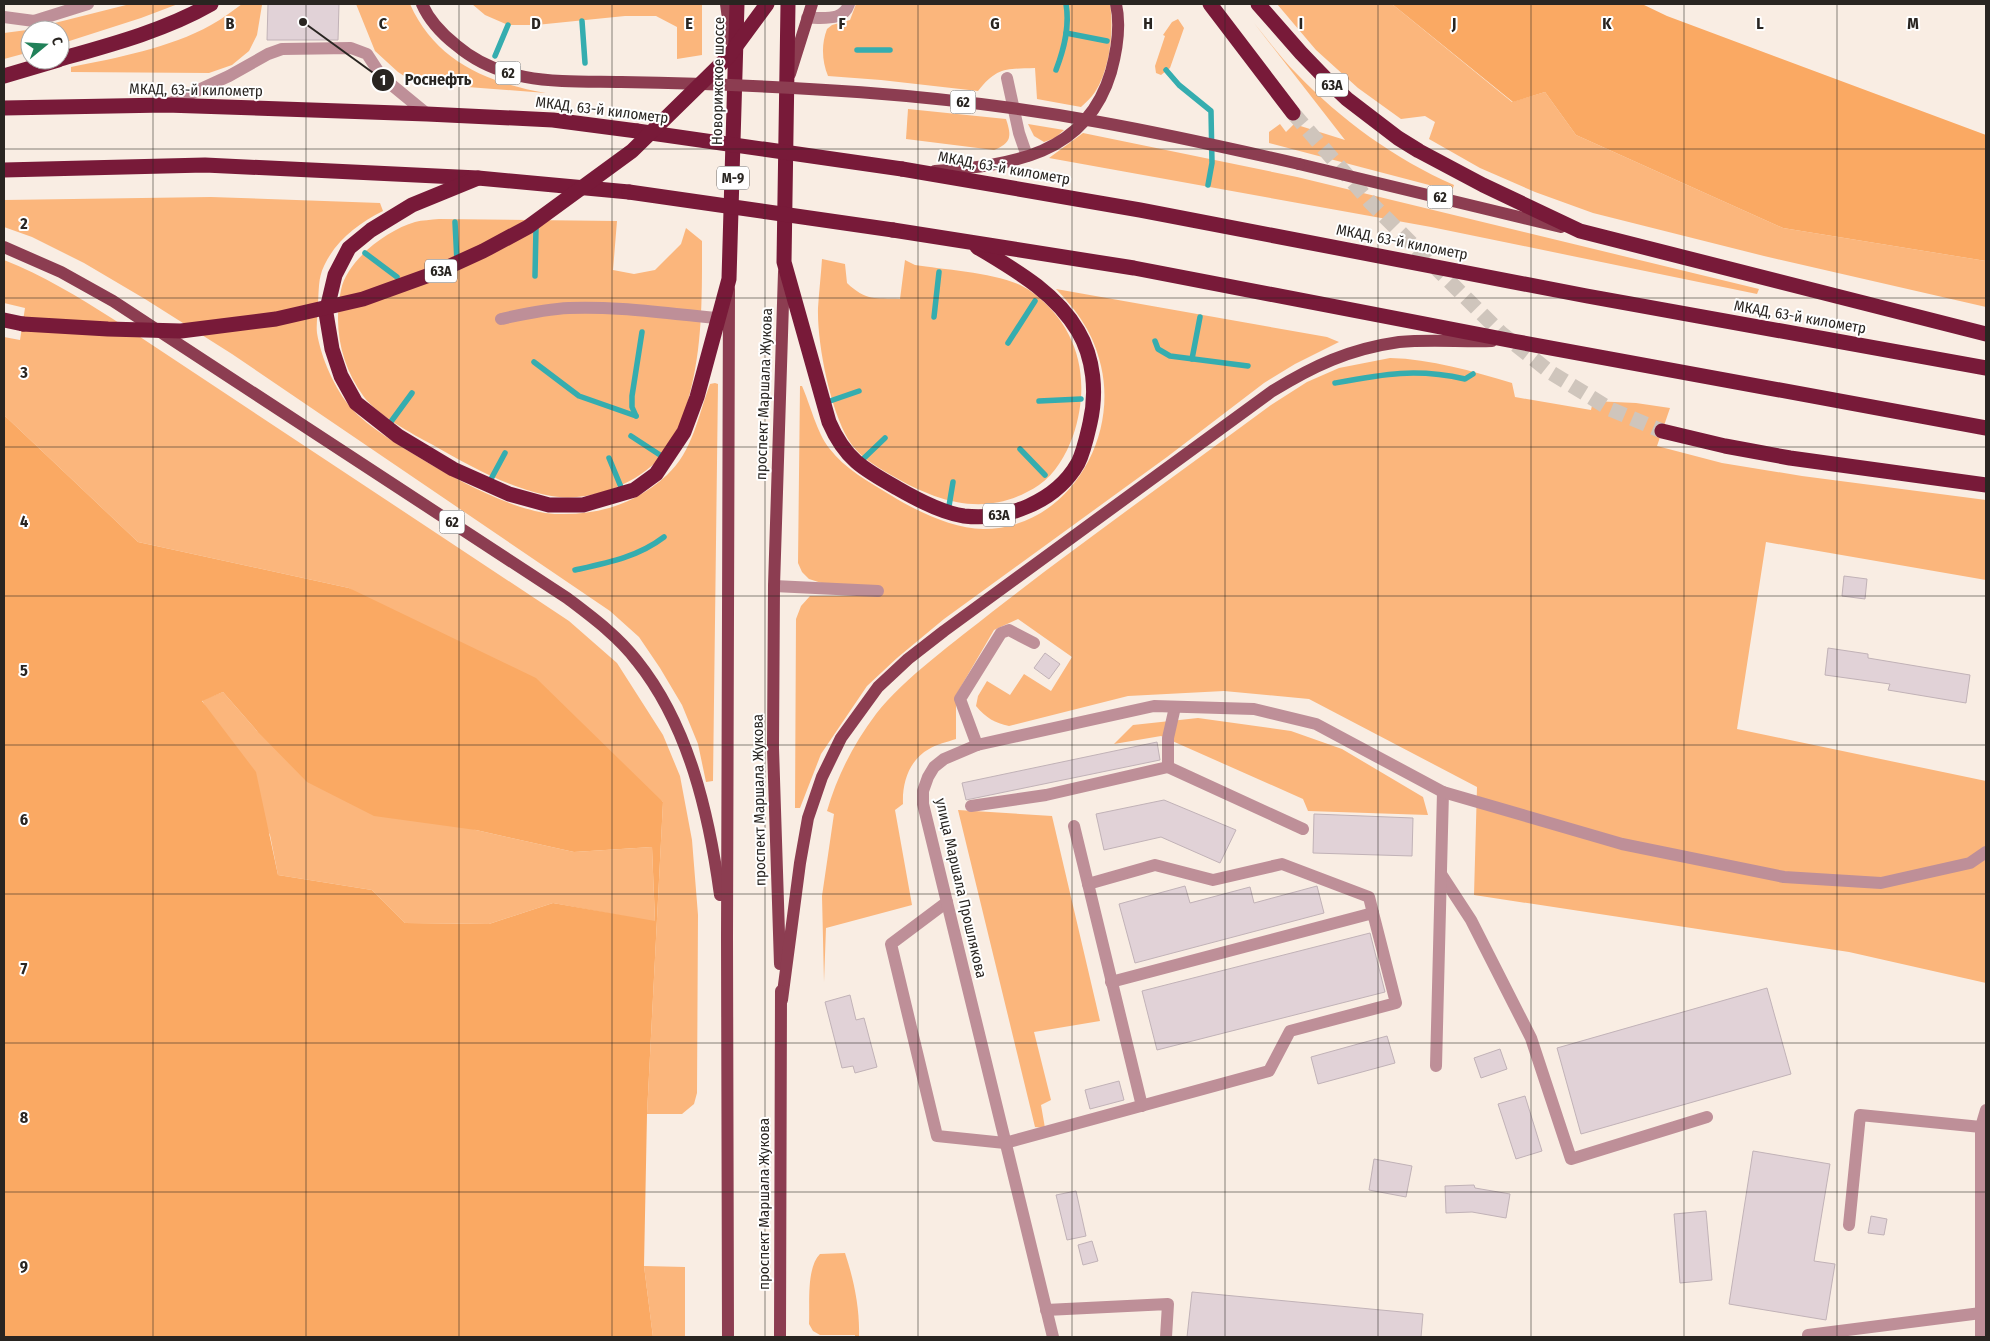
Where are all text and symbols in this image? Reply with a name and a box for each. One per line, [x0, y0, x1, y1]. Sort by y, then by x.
text: B [226, 14, 235, 33]
text: C [379, 14, 388, 33]
text: D [531, 14, 541, 33]
text: E [685, 14, 693, 33]
text: F [838, 14, 846, 33]
text: G [990, 14, 1000, 33]
text: H [1143, 14, 1153, 33]
text: I [1299, 14, 1303, 33]
text: J [1451, 14, 1456, 33]
text: K [1602, 14, 1612, 33]
text: L [1756, 14, 1764, 33]
text: M [1907, 14, 1919, 33]
street label: Новорижское шоссе [708, 17, 728, 145]
north arrow [20, 20, 70, 70]
text: С [48, 35, 66, 48]
road number: 62 [496, 62, 520, 84]
callout: Роснефть [370, 64, 482, 95]
text: Роснефть [405, 70, 472, 89]
text: 1 [380, 71, 386, 89]
road number: 63A [1316, 74, 1348, 96]
street label: МКАД, 63-й километр [129, 80, 263, 100]
road number: 62 [950, 90, 976, 114]
street label: МКАД, 63-й километр [535, 93, 669, 127]
street label: МКАД, 63-й километр [937, 148, 1071, 188]
road number: М-9 [717, 167, 749, 190]
road number: 62 [1428, 186, 1452, 208]
text: 2 [19, 214, 28, 233]
street label: МКАД, 63-й километр [1335, 220, 1469, 264]
road number: 63A [425, 260, 457, 282]
street label: МКАД, 63-й километр [1733, 297, 1867, 337]
street label: проспект Маршала Жукова [752, 308, 776, 480]
text: 3 [19, 363, 28, 382]
road number: 63A [983, 504, 1015, 526]
road number: 62 [440, 511, 464, 534]
text: 4 [20, 512, 28, 531]
text: 5 [20, 661, 28, 680]
street label: проспект Маршала Жукова [748, 714, 770, 886]
street label: улица Маршала Прошлякова [932, 796, 990, 980]
text: 6 [20, 810, 28, 829]
text: 7 [21, 959, 28, 978]
text: 8 [20, 1108, 29, 1127]
street label: проспект Маршала Жукова [755, 1118, 773, 1290]
text: 9 [20, 1257, 28, 1276]

